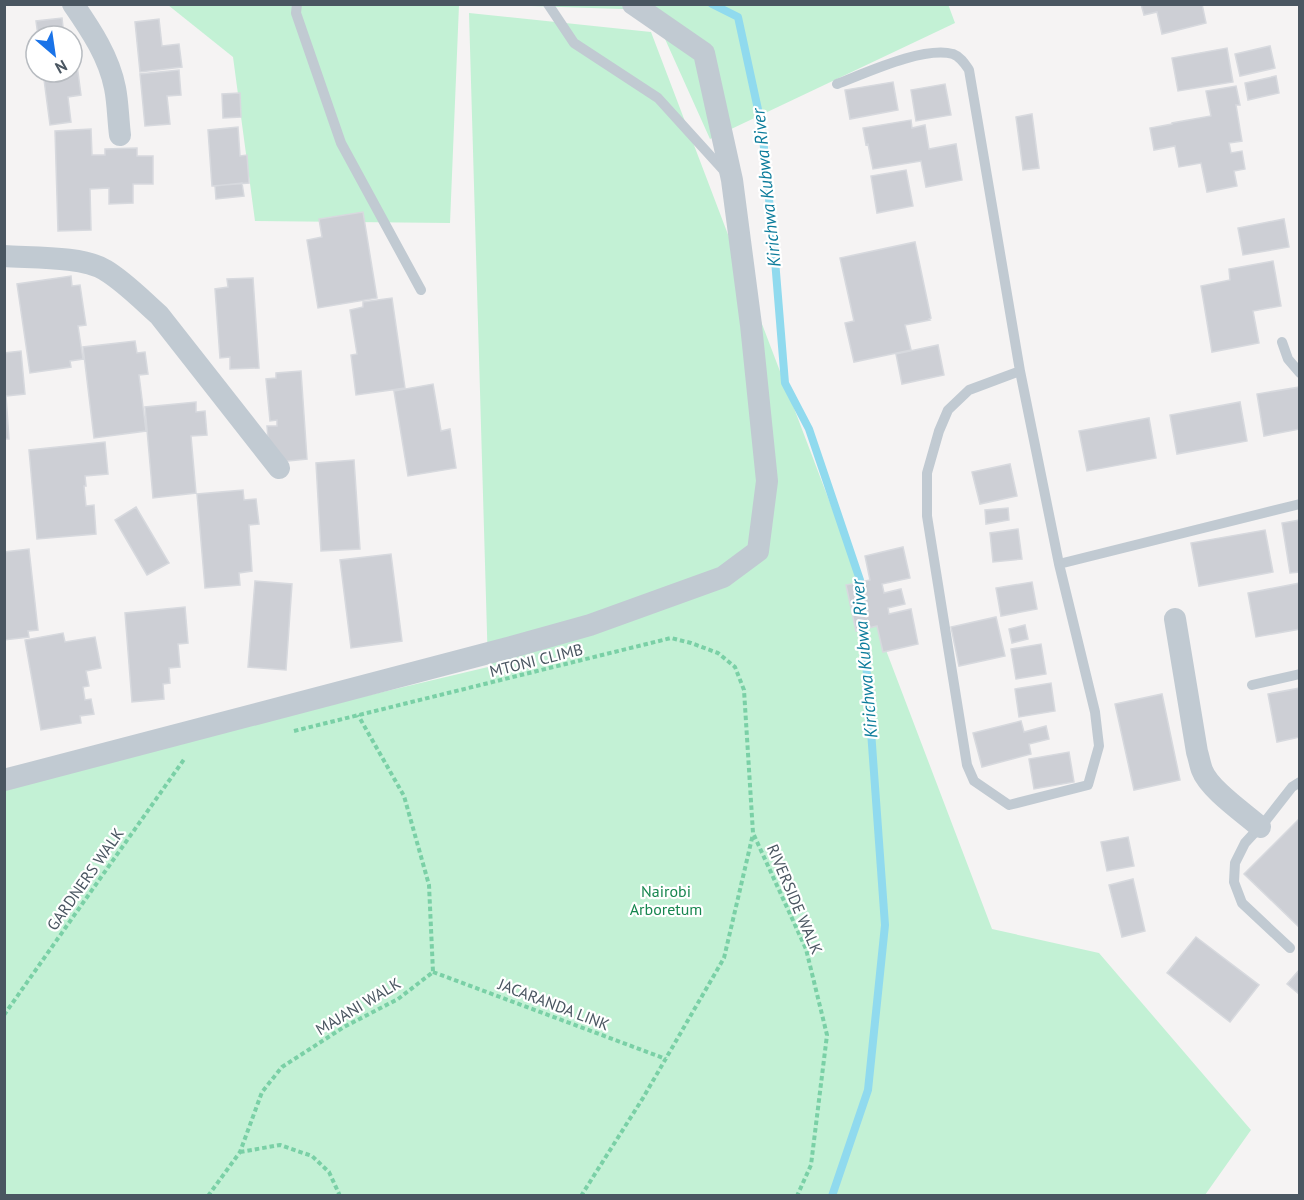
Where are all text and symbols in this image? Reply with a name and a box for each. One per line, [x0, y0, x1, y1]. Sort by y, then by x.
north arrow [24, 24, 84, 84]
text: N [52, 56, 71, 78]
water label: Kirichwa Kubwa River [746, 107, 786, 268]
water label: Kirichwa Kubwa River [846, 578, 882, 739]
street label: MTONI CLIMB [487, 639, 585, 681]
street label: GARDNERS WALK [42, 824, 128, 934]
street label: RIVERSIDE WALK [763, 841, 827, 957]
park label: Nairobi Arboretum [630, 881, 702, 919]
street label: MAJANI WALK [312, 973, 404, 1039]
street label: JACARANDA LINK [495, 973, 613, 1034]

